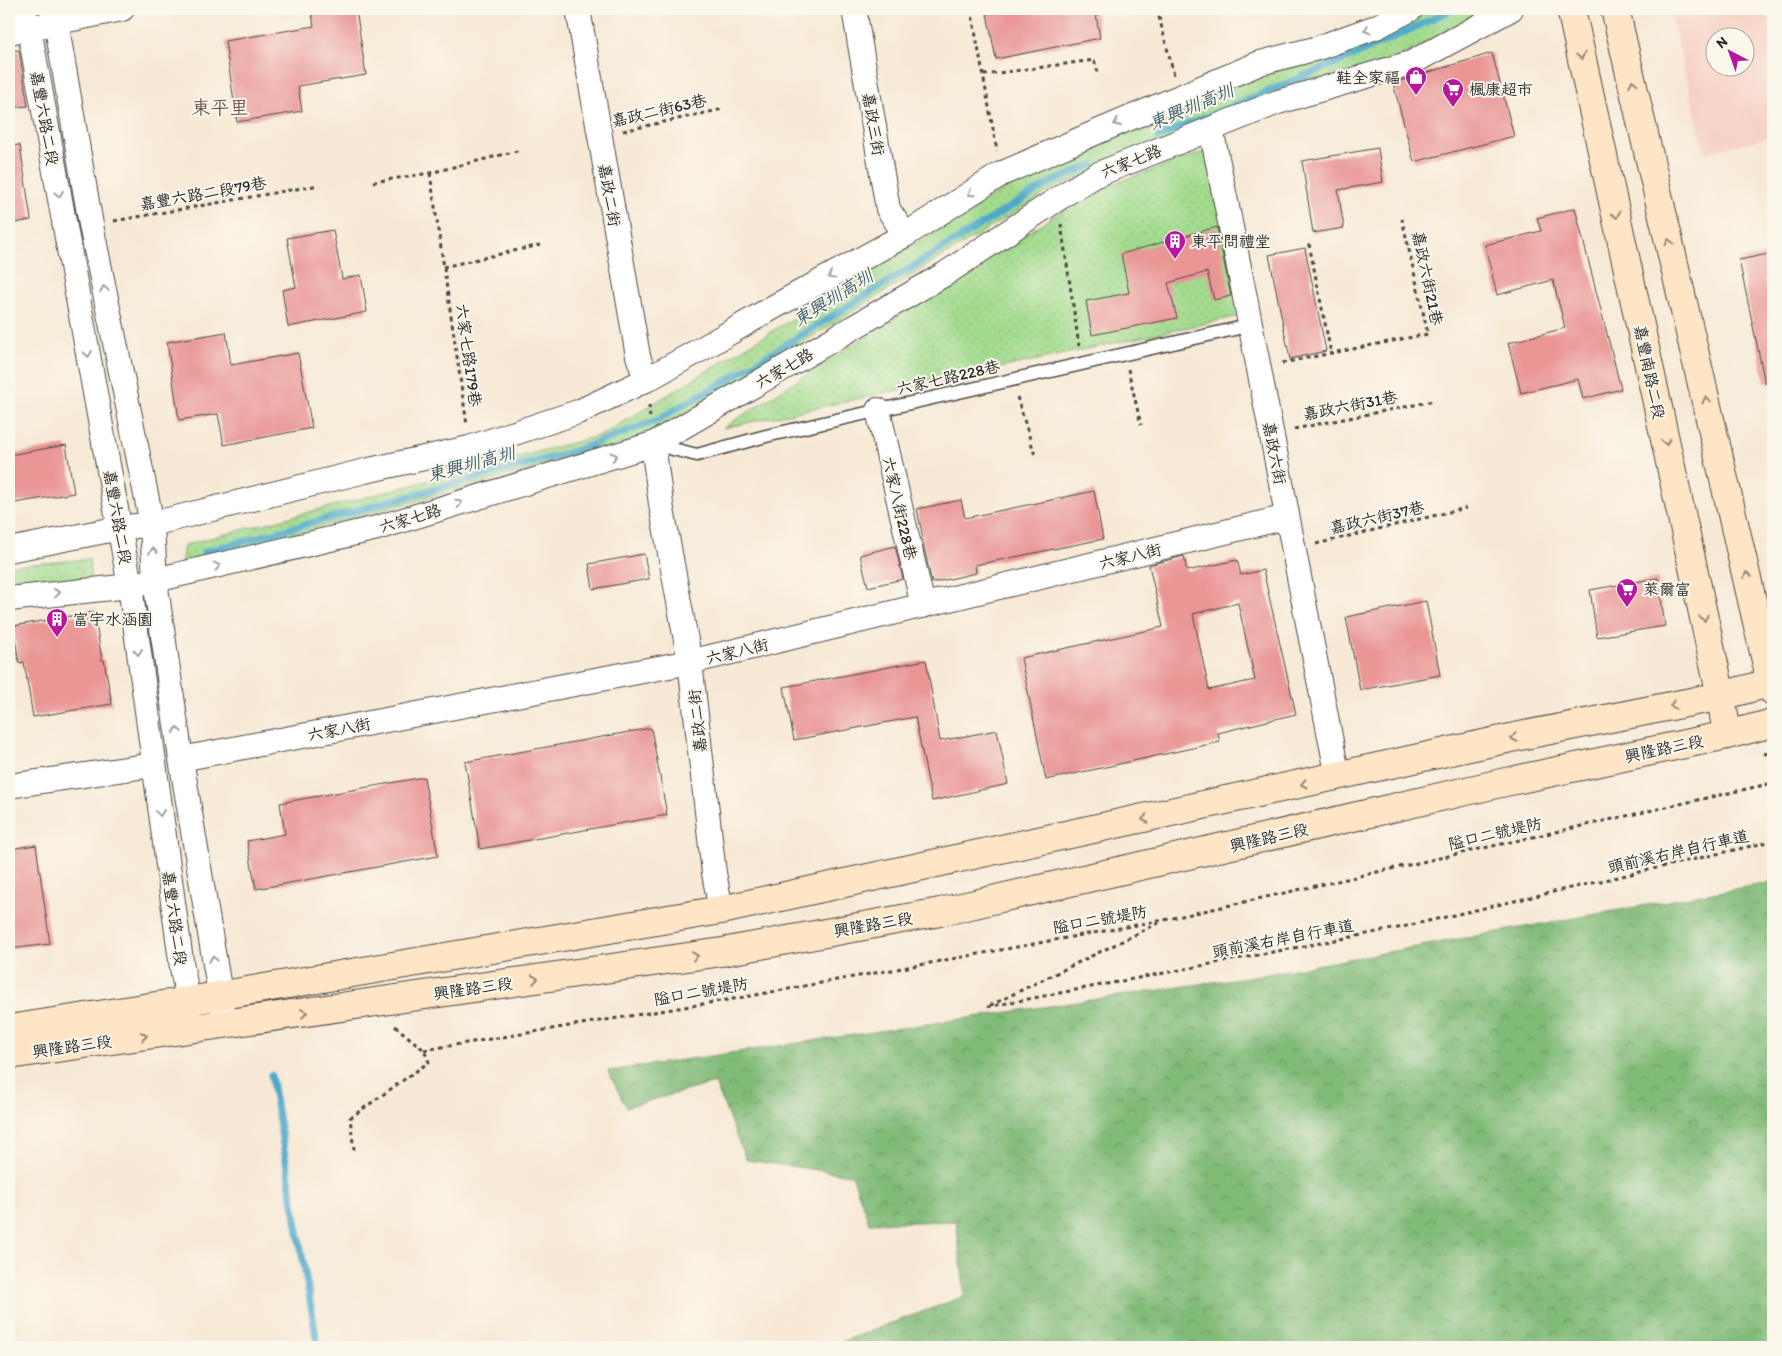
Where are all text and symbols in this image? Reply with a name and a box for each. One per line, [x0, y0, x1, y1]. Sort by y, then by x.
one-way arrow [1364, 24, 1372, 34]
north arrow [1704, 28, 1754, 78]
text: N [1713, 33, 1731, 52]
one-way arrow [1576, 52, 1586, 61]
shop icon: 鞋全家福 [1404, 65, 1428, 96]
place label: 鞋全家福 [1336, 68, 1400, 87]
street label: 嘉豐六路二段 [27, 69, 62, 167]
supermarket icon: 楓康超市 [1441, 77, 1465, 108]
water label: 東興圳高圳 [1145, 79, 1239, 135]
one-way arrow [1628, 79, 1639, 88]
place label: 楓康超市 [1469, 80, 1533, 99]
street label: 嘉政二街63巷 [610, 90, 709, 131]
street label: 嘉政三街 [859, 91, 888, 157]
district label: 東平里 [191, 96, 249, 119]
one-way arrow [1113, 117, 1122, 128]
street label: 六家七路 [1098, 141, 1164, 182]
street label: 嘉政二街 [595, 162, 624, 228]
street label: 嘉豐六路二段79巷 [138, 173, 268, 214]
one-way arrow [967, 187, 976, 197]
one-way arrow [53, 190, 64, 198]
one-way arrow [1610, 211, 1621, 220]
building icon: 東平問禮堂 [1163, 229, 1187, 260]
street label: 嘉政六街21巷 [1408, 229, 1447, 327]
place label: 東平問禮堂 [1191, 232, 1271, 251]
one-way arrow [1664, 237, 1675, 246]
water label: 東興圳高圳 [789, 264, 879, 331]
one-way arrow [827, 269, 836, 279]
one-way arrow [99, 284, 110, 293]
street label: 六家七路179巷 [452, 302, 485, 408]
street label: 嘉豐南路二段 [1630, 323, 1669, 421]
street label: 六家七路 [752, 344, 817, 393]
one-way arrow [83, 349, 93, 358]
street label: 六家七路228巷 [895, 356, 1002, 399]
street label: 嘉政六街31巷 [1301, 387, 1399, 424]
one-way arrow [1701, 395, 1712, 404]
street label: 嘉政六街 [1259, 420, 1290, 486]
one-way arrow [1660, 438, 1670, 447]
water label: 東興圳高圳 [425, 441, 519, 486]
one-way arrow [610, 451, 618, 461]
street label: 六家八街228巷 [878, 455, 921, 562]
street label: 嘉豐六路二段 [100, 468, 135, 566]
street label: 嘉政六街37巷 [1328, 497, 1426, 538]
one-way arrow [454, 498, 463, 508]
street label: 六家七路 [377, 500, 444, 537]
street label: 六家八街 [1097, 540, 1163, 573]
one-way arrow [148, 547, 159, 555]
one-way arrow [213, 561, 222, 572]
one-way arrow [1742, 571, 1753, 580]
supermarket icon: 萊爾富 [1615, 577, 1639, 608]
place label: 萊爾富 [1643, 580, 1691, 599]
one-way arrow [54, 588, 62, 599]
building icon: 富宇水涵園 [45, 607, 69, 638]
place label: 富宇水涵園 [73, 610, 153, 629]
one-way arrow [1698, 614, 1709, 623]
street label: 六家八街 [704, 635, 770, 668]
one-way arrow [132, 648, 143, 656]
street label: 嘉政二街 [685, 688, 710, 754]
one-way arrow [1669, 700, 1678, 710]
street label: 六家八街 [306, 714, 372, 745]
one-way arrow [172, 725, 182, 734]
street label: 興隆路三段 [1623, 731, 1705, 766]
one-way arrow [1510, 732, 1519, 743]
one-way arrow [1300, 778, 1309, 789]
one-way arrow [154, 809, 164, 817]
one-way arrow [1141, 813, 1150, 823]
street label: 隘口二號堤防 [1446, 813, 1544, 854]
street label: 興隆路三段 [1228, 819, 1310, 856]
street label: 頭前溪右岸自行車道 [1606, 826, 1750, 877]
street label: 嘉豐六路二段 [158, 869, 191, 967]
street label: 隘口二號堤防 [1051, 902, 1149, 937]
street label: 興隆路三段 [832, 908, 914, 941]
street label: 頭前溪右岸自行車道 [1211, 915, 1356, 962]
one-way arrow [692, 951, 700, 962]
one-way arrow [209, 955, 219, 964]
street label: 興隆路三段 [432, 974, 514, 1003]
street label: 隘口二號堤防 [652, 974, 750, 1009]
one-way arrow [530, 975, 539, 985]
one-way arrow [301, 1008, 309, 1019]
one-way arrow [139, 1031, 148, 1041]
street label: 興隆路三段 [31, 1032, 113, 1061]

